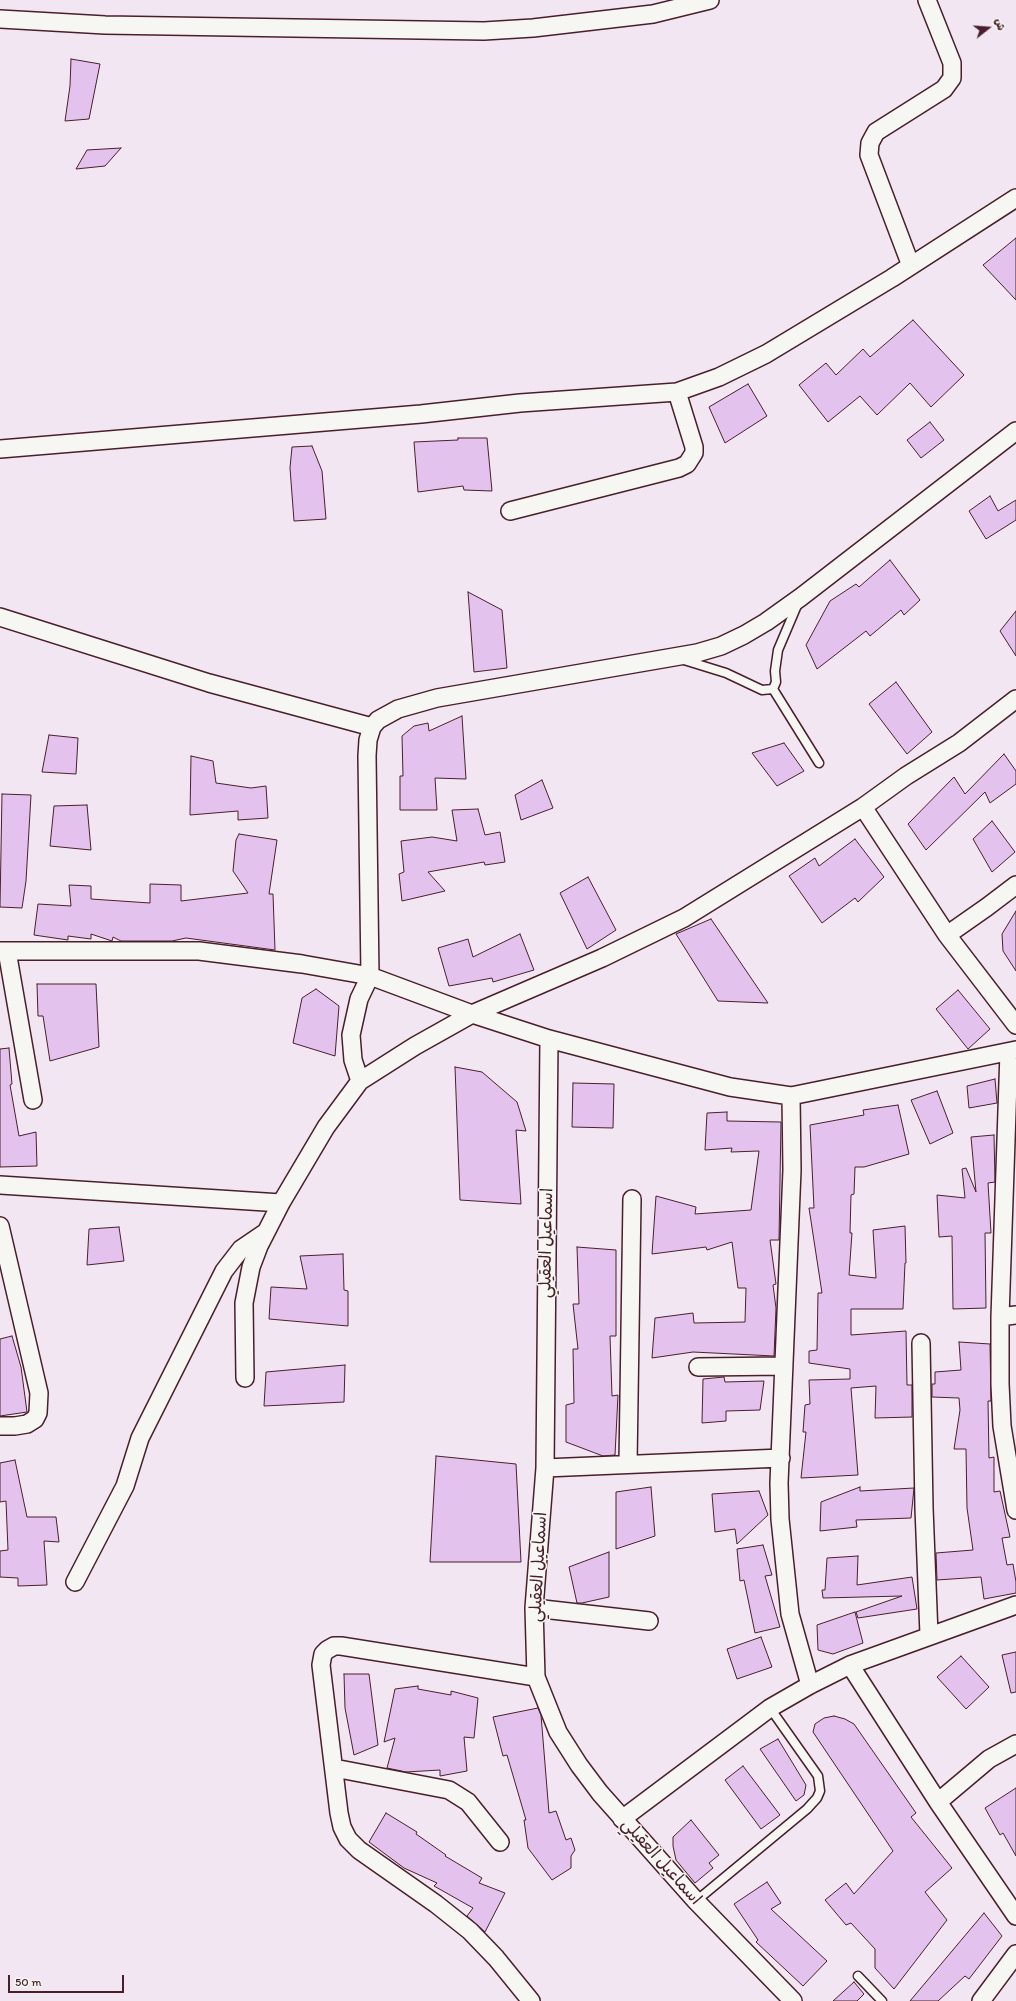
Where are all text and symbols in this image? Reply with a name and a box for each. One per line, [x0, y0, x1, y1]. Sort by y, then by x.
north arrow [968, 8, 1008, 48]
text: ش [992, 17, 1008, 32]
street label: اسماعيل العقيلي [536, 1188, 558, 1298]
street label: اسماعيل العقيلي [526, 1511, 552, 1623]
street label: اسماعيل العقيلي [617, 1814, 705, 1910]
scale bar [10, 1967, 126, 1993]
text: 50 m [15, 1975, 41, 1989]

